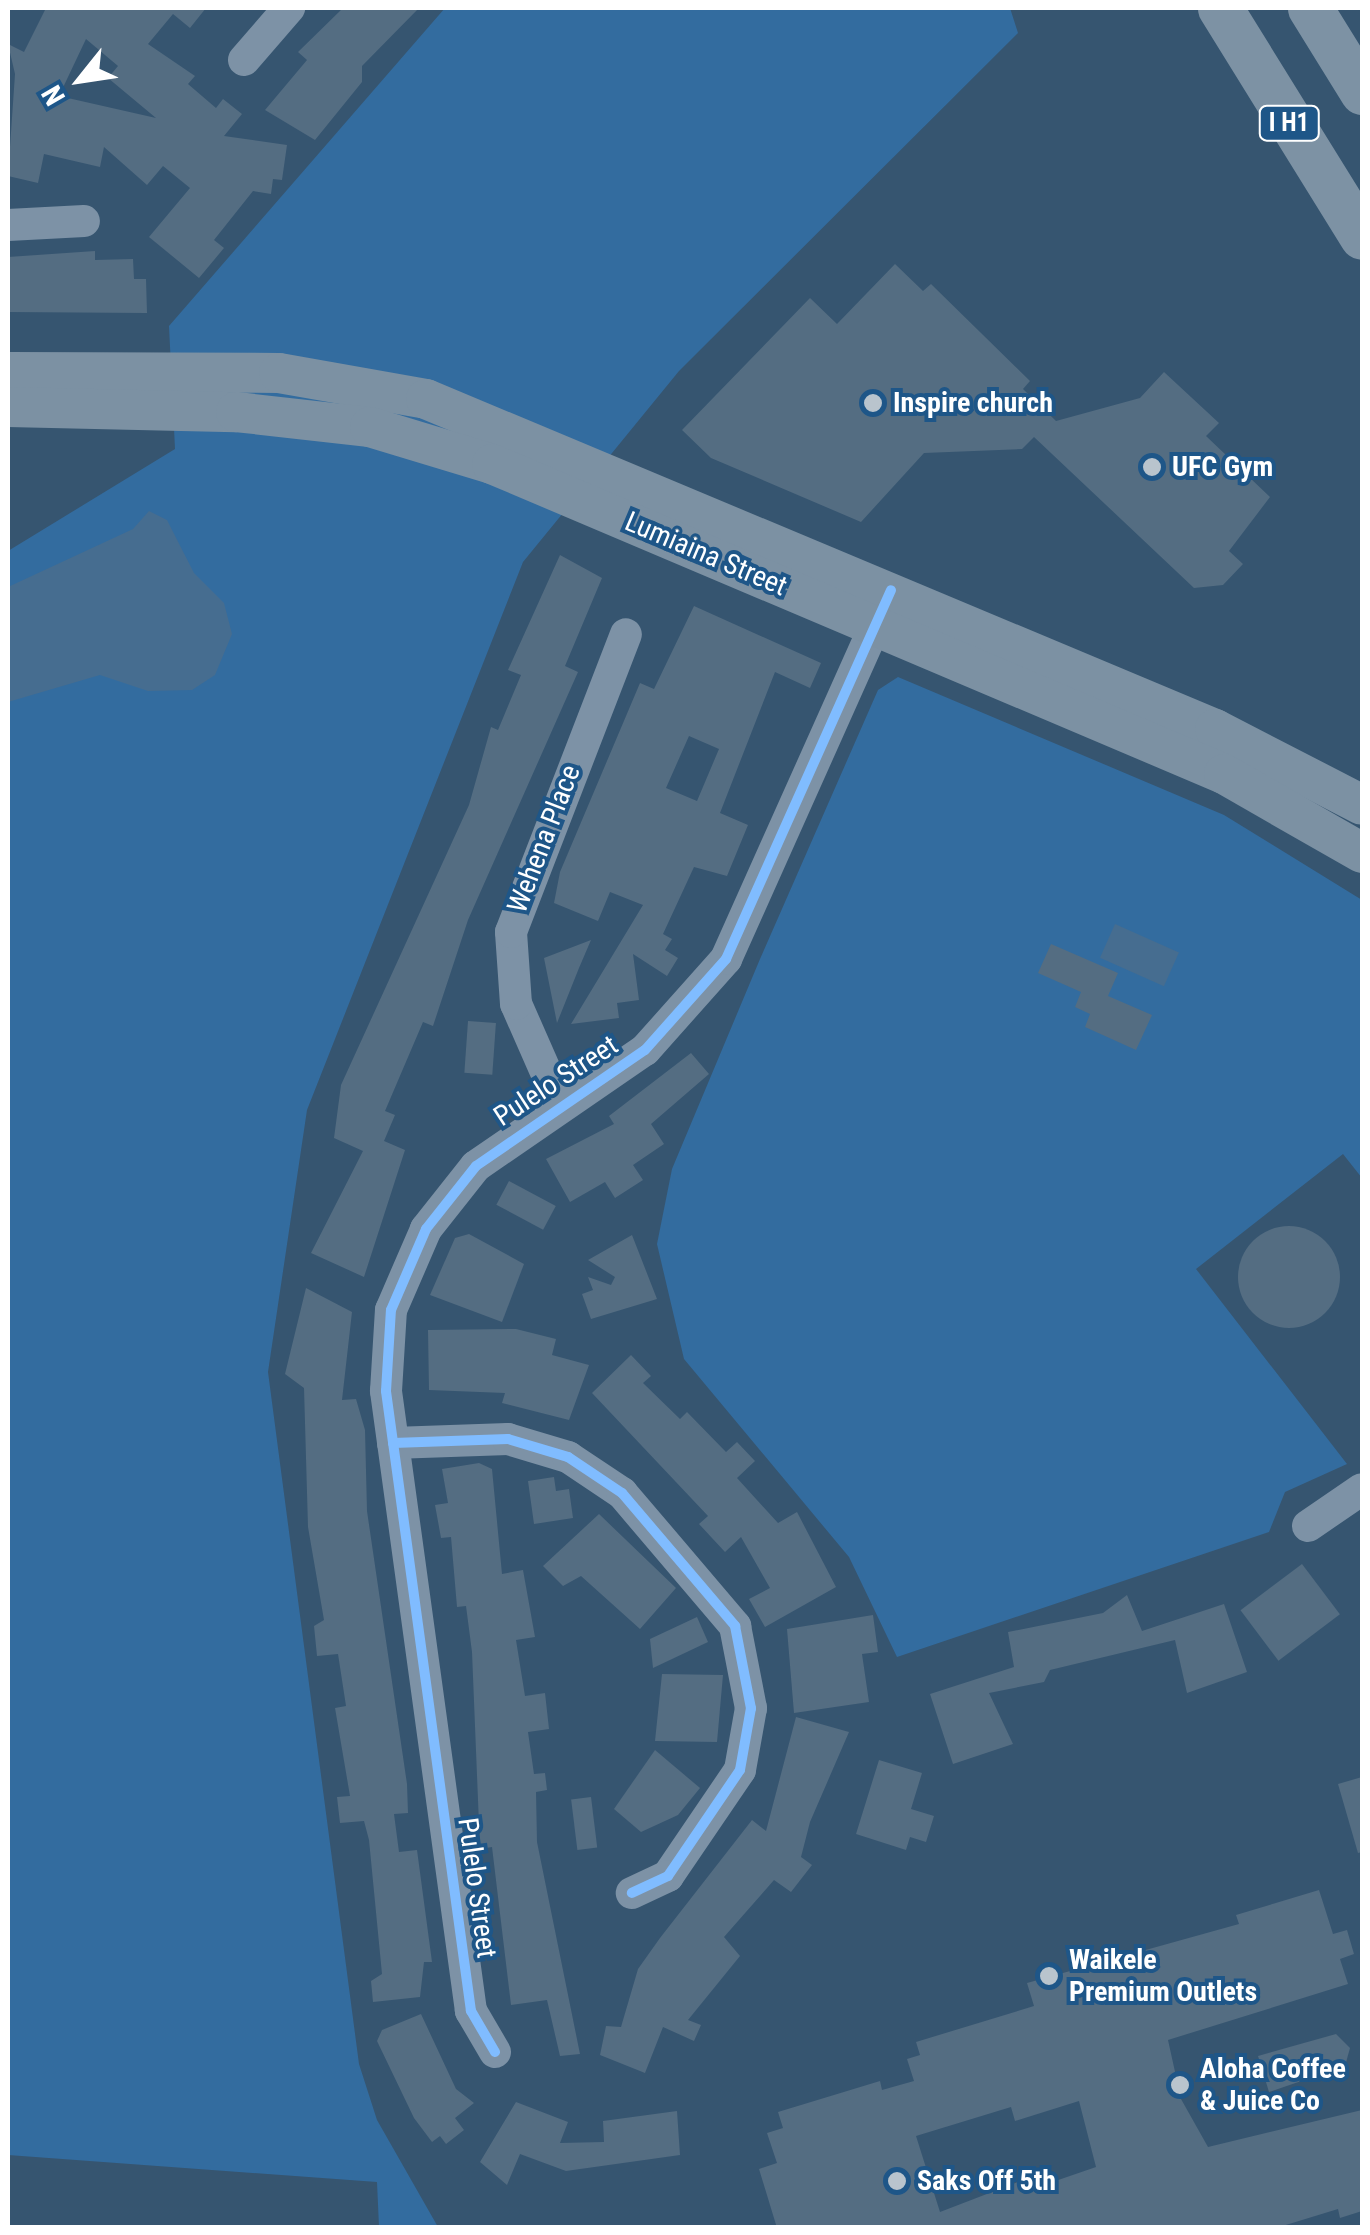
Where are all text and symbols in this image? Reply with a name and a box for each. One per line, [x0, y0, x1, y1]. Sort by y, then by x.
north arrow [30, 30, 130, 130]
text: N [35, 80, 72, 111]
road number: I H1 [1256, 103, 1322, 143]
place label: Inspire church [893, 386, 1053, 420]
marker: Inspire church [862, 392, 884, 414]
place label: UFC Gym [1172, 450, 1273, 484]
marker: UFC Gym [1141, 456, 1163, 478]
street label: Lumiaina Street [620, 505, 792, 603]
street label: Wehena Place [500, 760, 588, 918]
street label: Pulelo Street [488, 1028, 624, 1134]
street label: Pulelo Street [451, 1816, 503, 1960]
place label: Waikele Premium Outlets [1069, 1943, 1257, 2009]
marker: Waikele Premium Outlets [1038, 1965, 1060, 1987]
place label: Aloha Coffee & Juice Co [1200, 2052, 1346, 2118]
marker: Aloha Coffee & Juice Co [1169, 2074, 1191, 2096]
place label: Saks Off 5th [917, 2164, 1056, 2198]
marker: Saks Off 5th [886, 2170, 908, 2192]

